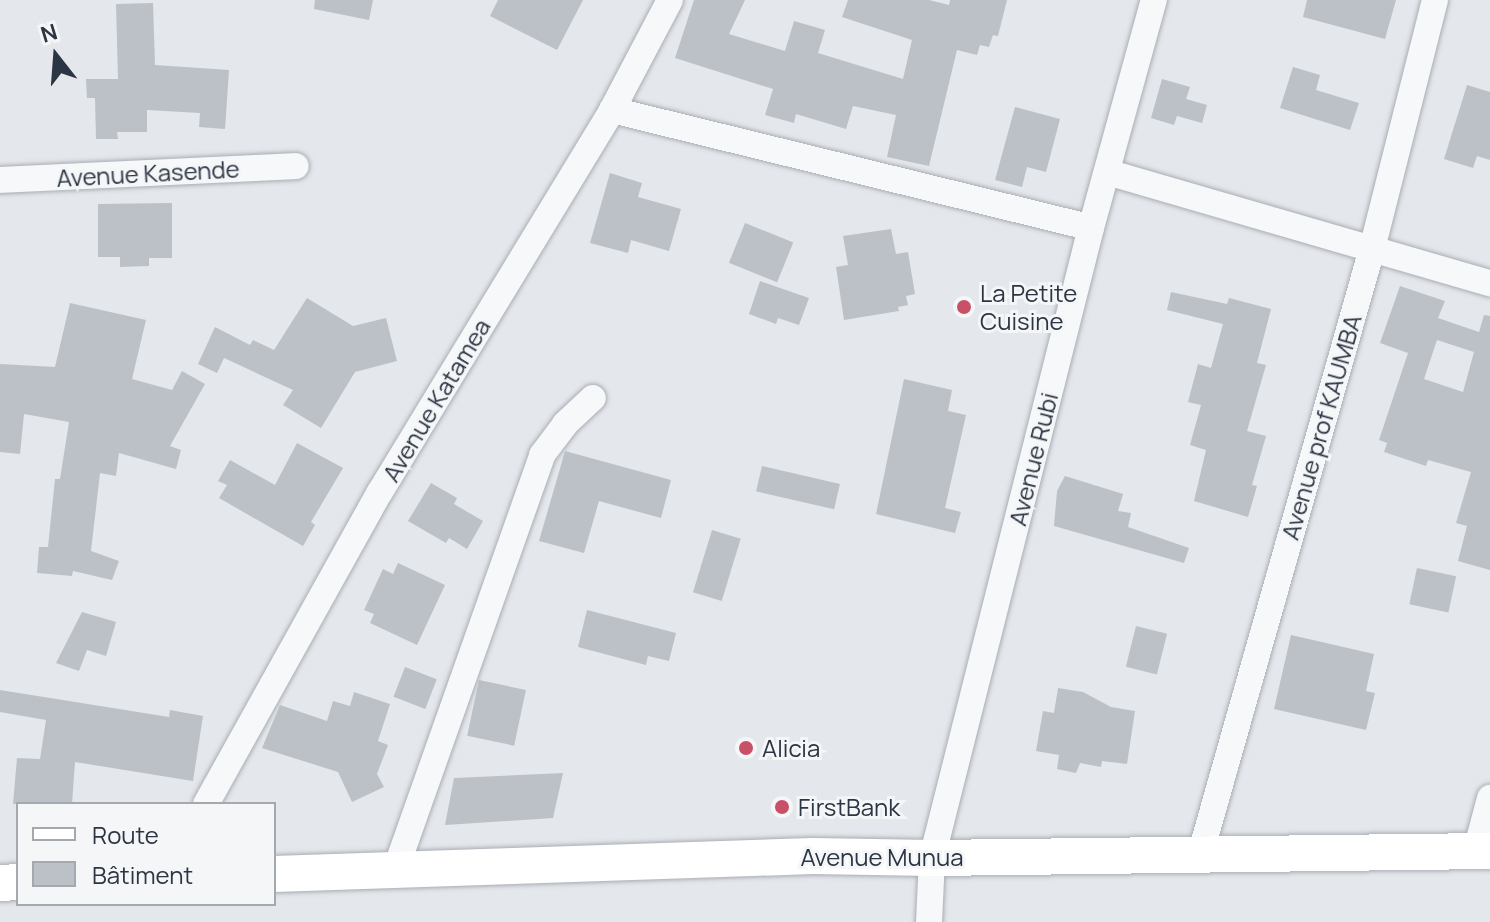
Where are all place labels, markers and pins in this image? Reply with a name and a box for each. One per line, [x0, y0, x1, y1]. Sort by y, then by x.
place label: La Petite Cuisine [980, 279, 1077, 335]
marker: La Petite Cuisine [955, 298, 973, 316]
place label: Alicia [762, 734, 820, 762]
marker: Alicia [737, 739, 755, 757]
place label: FirstBank [798, 793, 900, 821]
marker: FirstBank [773, 798, 791, 816]

